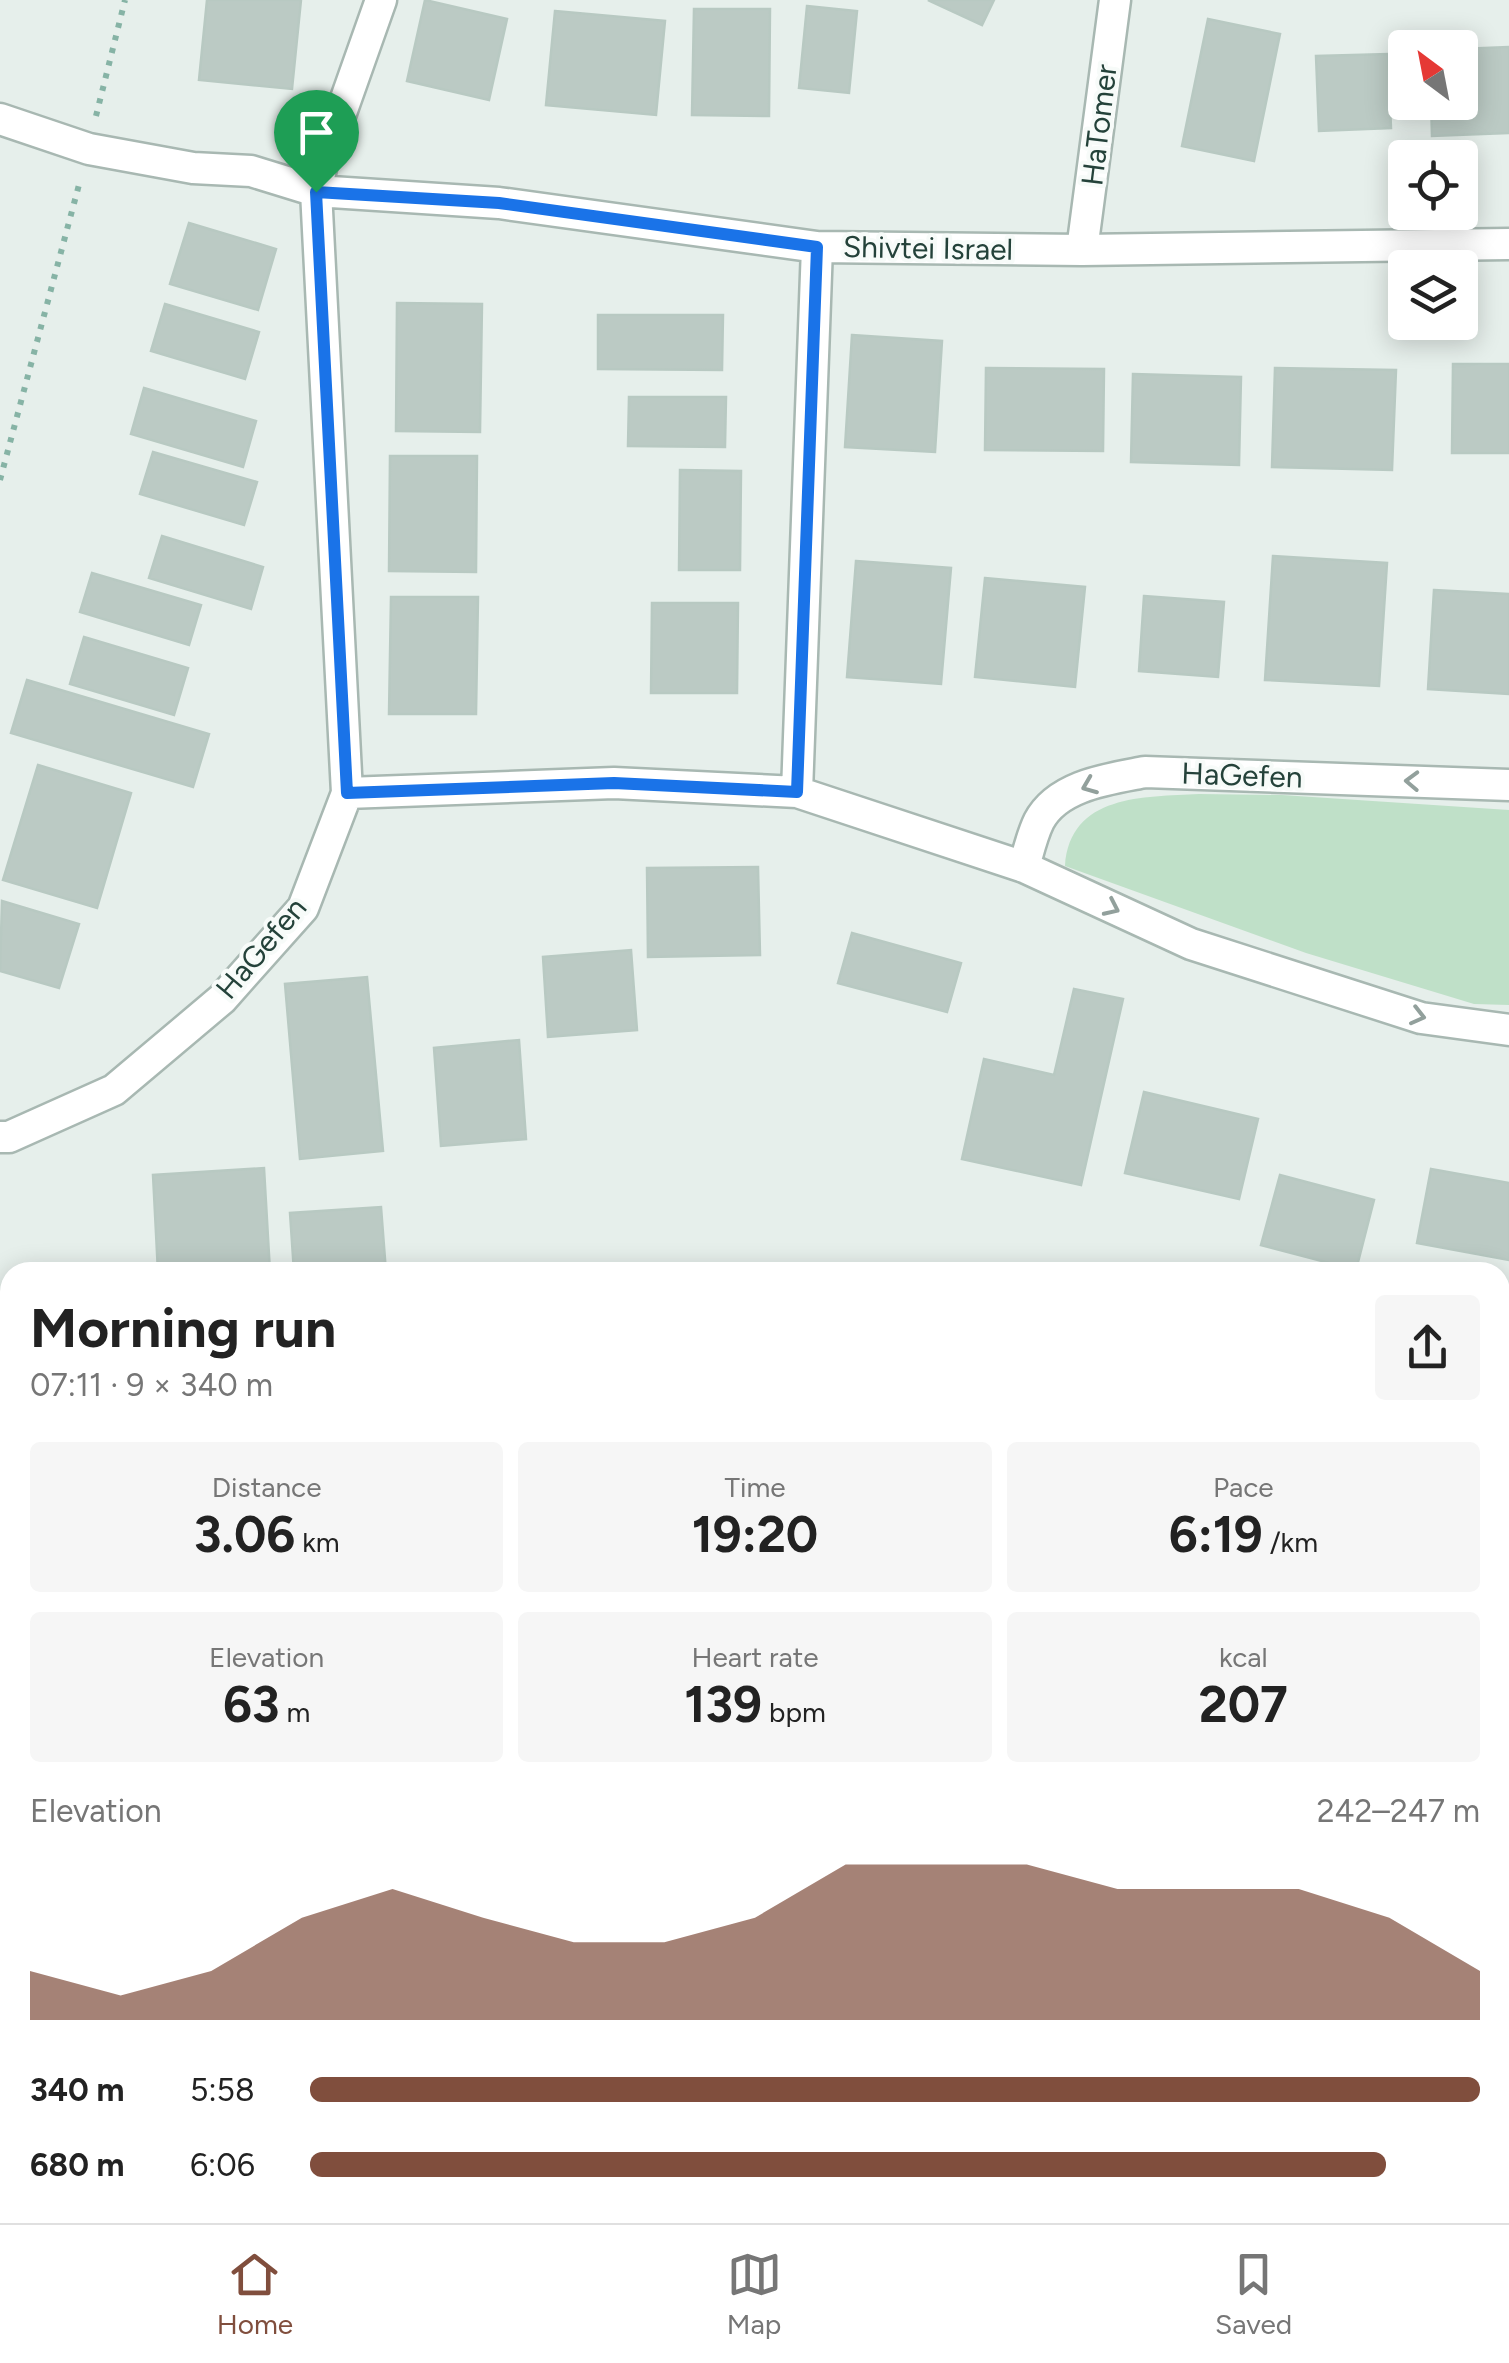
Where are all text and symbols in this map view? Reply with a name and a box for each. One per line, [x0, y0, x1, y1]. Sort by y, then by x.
north arrow [1388, 30, 1478, 120]
map controls [1388, 30, 1478, 340]
street label: HaTomer [1073, 62, 1125, 188]
pin [274, 90, 359, 193]
icon: arrive [289, 105, 344, 160]
button: locate [1388, 140, 1478, 230]
street label: Shivtei Israel [843, 228, 1013, 268]
button: layers [1388, 250, 1478, 340]
street label: HaGefen [1181, 754, 1303, 796]
one-way arrow [1403, 771, 1419, 792]
one-way arrow [1081, 774, 1099, 794]
street label: HaGefen [208, 890, 314, 1006]
one-way arrow [1102, 896, 1120, 916]
one-way arrow [1409, 1004, 1426, 1025]
text: Morning run [30, 1295, 336, 1361]
button: share [1375, 1295, 1480, 1400]
text: 07:11 · 9 × 340 m [30, 1366, 273, 1404]
text: Distance [212, 1470, 322, 1504]
text: Time [724, 1470, 786, 1504]
text: Pace [1213, 1470, 1274, 1504]
text: 3.06 [194, 1504, 295, 1565]
text: 19:20 [692, 1504, 818, 1565]
text: 6:19 [1169, 1504, 1263, 1565]
text: km [295, 1525, 340, 1559]
text: /km [1263, 1525, 1318, 1559]
text: Elevation [209, 1640, 324, 1674]
text: Heart rate [691, 1640, 819, 1674]
text: kcal [1219, 1640, 1268, 1674]
text: 63 [223, 1674, 280, 1735]
text: 139 [684, 1674, 762, 1735]
text: 207 [1199, 1674, 1288, 1735]
text: m [280, 1695, 310, 1729]
text: bpm [762, 1695, 826, 1729]
text: Elevation [30, 1792, 162, 1830]
text: 242–247 m [1317, 1792, 1480, 1830]
text: 340 m [30, 2071, 124, 2109]
text: 5:58 [190, 2071, 255, 2109]
text: 680 m [30, 2146, 124, 2184]
text: 6:06 [190, 2146, 255, 2184]
tab: Home [217, 2247, 293, 2341]
tab: Map [727, 2247, 782, 2341]
tab: Saved [1215, 2247, 1292, 2341]

